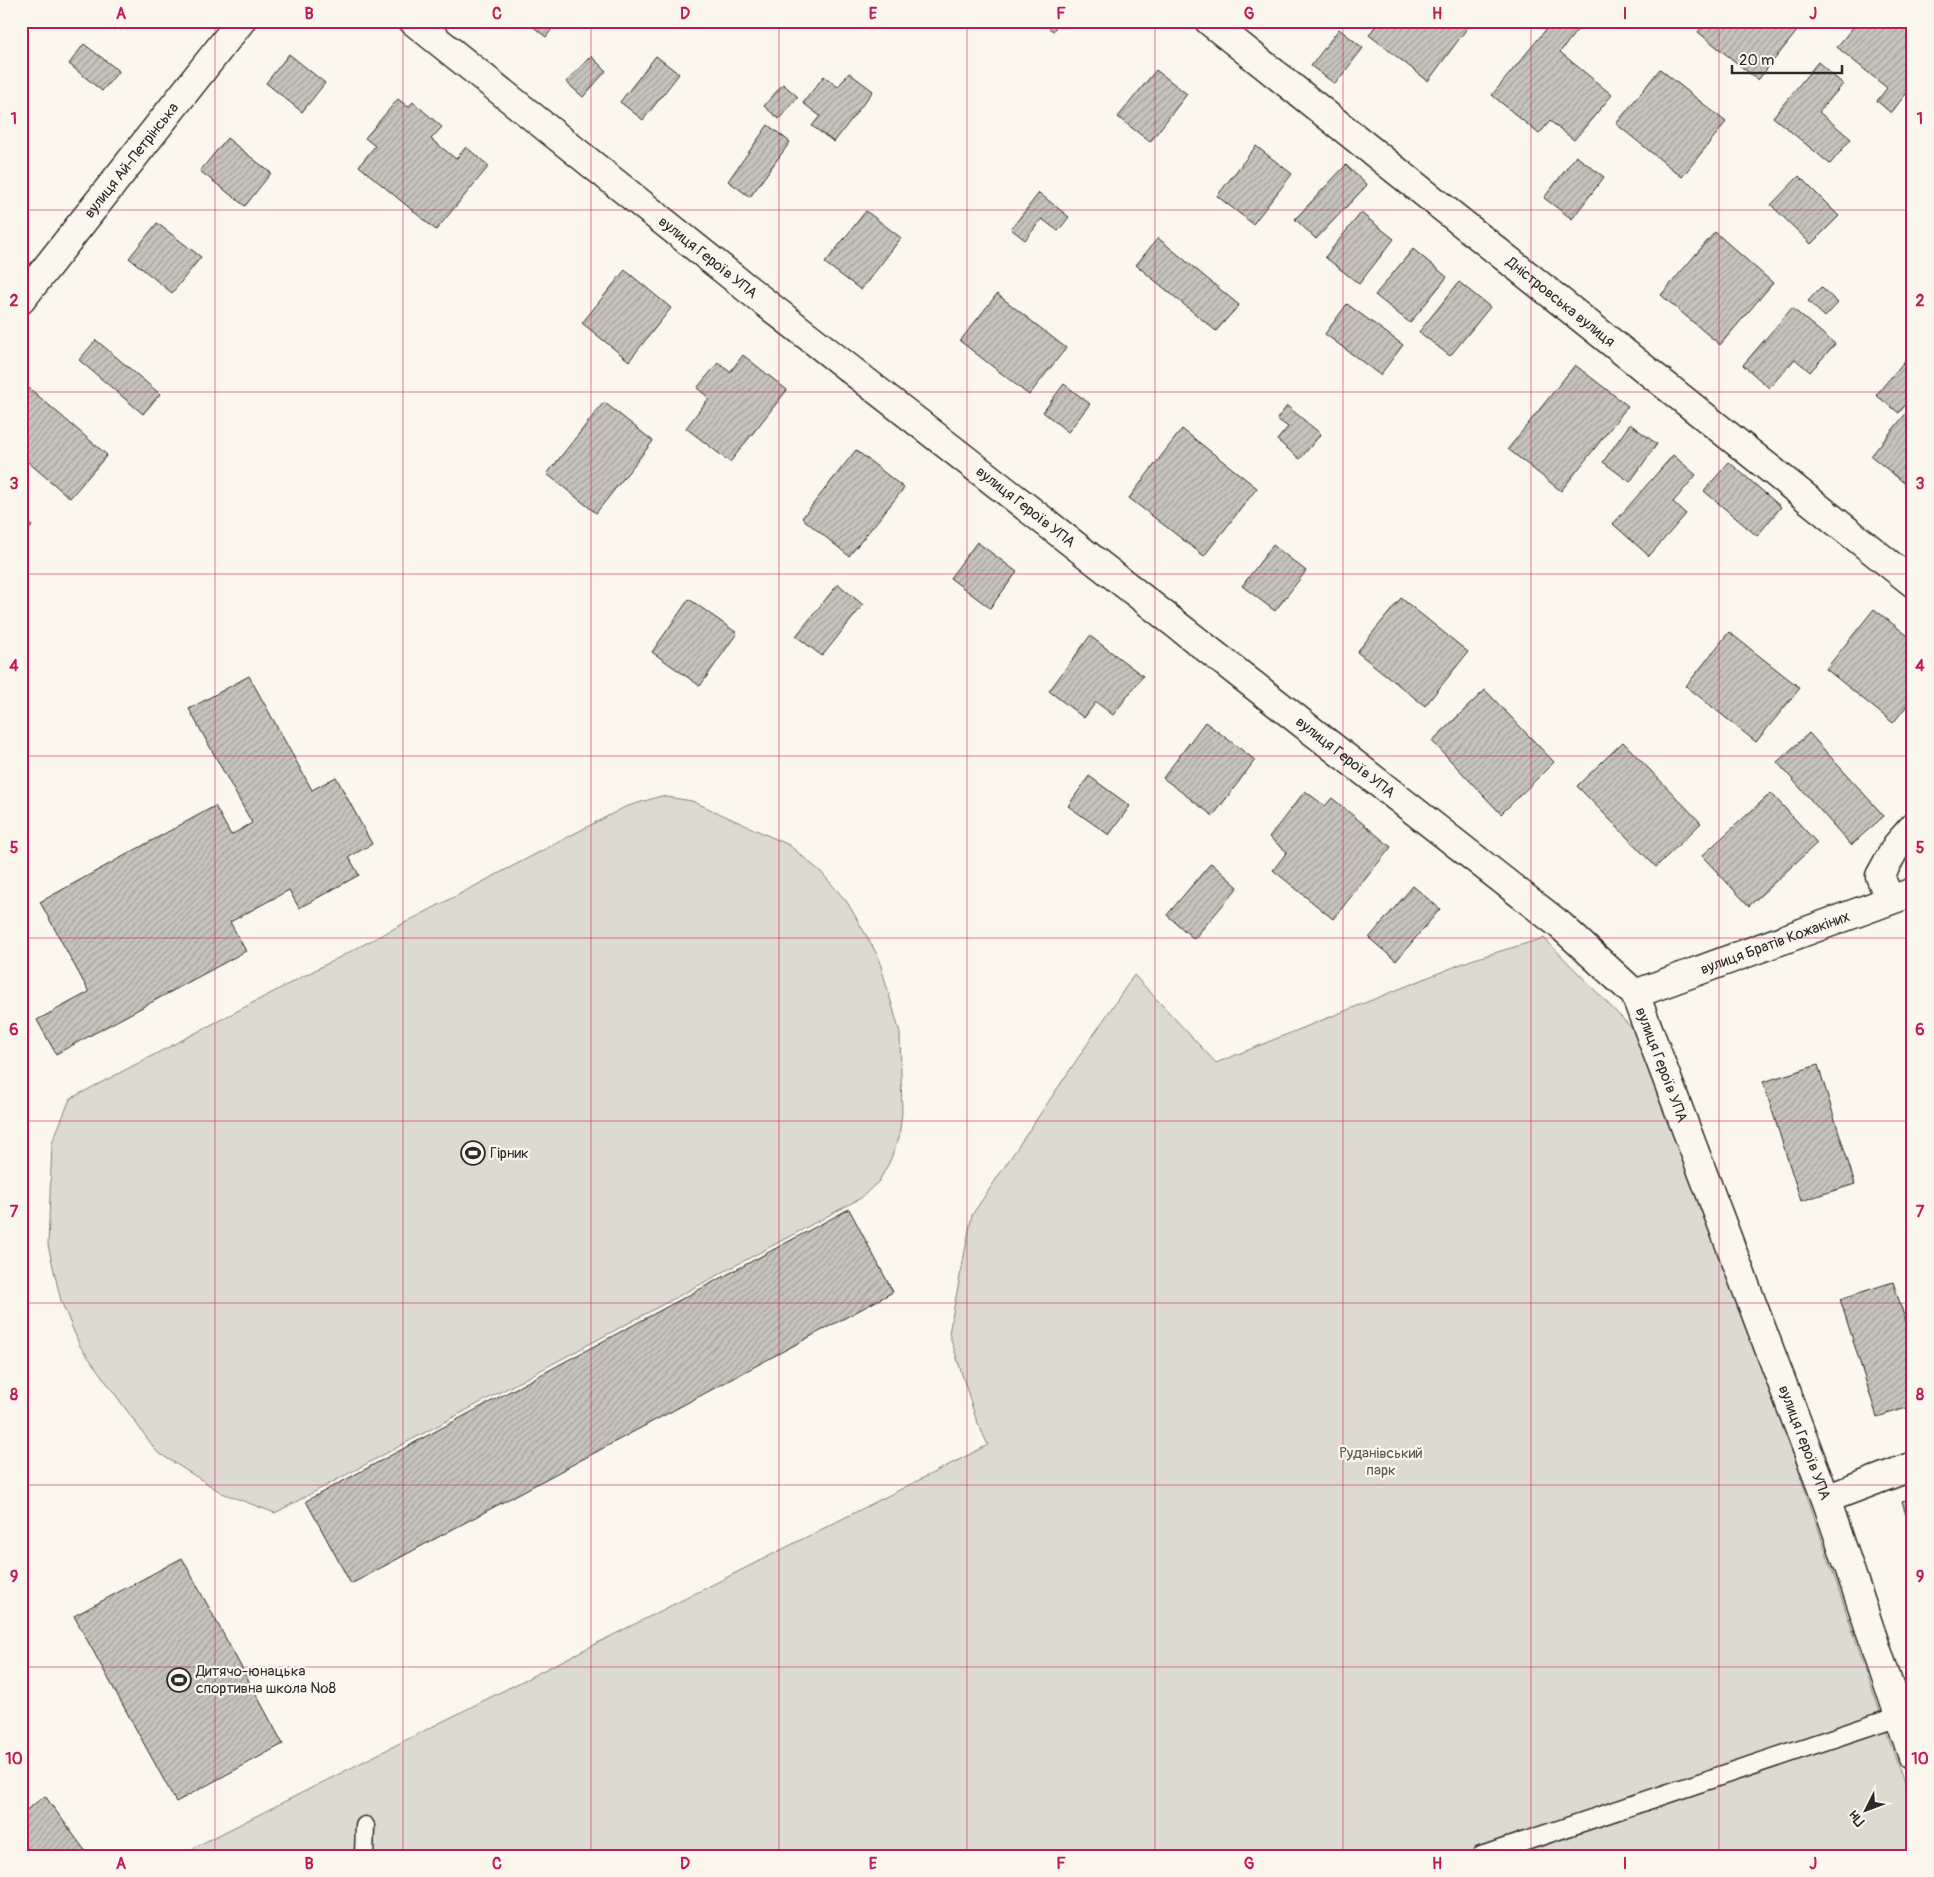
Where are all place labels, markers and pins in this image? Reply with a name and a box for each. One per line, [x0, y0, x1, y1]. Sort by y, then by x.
sports icon: Гірник [460, 1140, 486, 1166]
place label: Гірник [490, 1144, 529, 1163]
place label: Дитячо-юнацька спортивна школа №8 [195, 1662, 336, 1698]
sports icon: Дитячо-юнацька спортивна школа №8 [166, 1667, 192, 1693]

